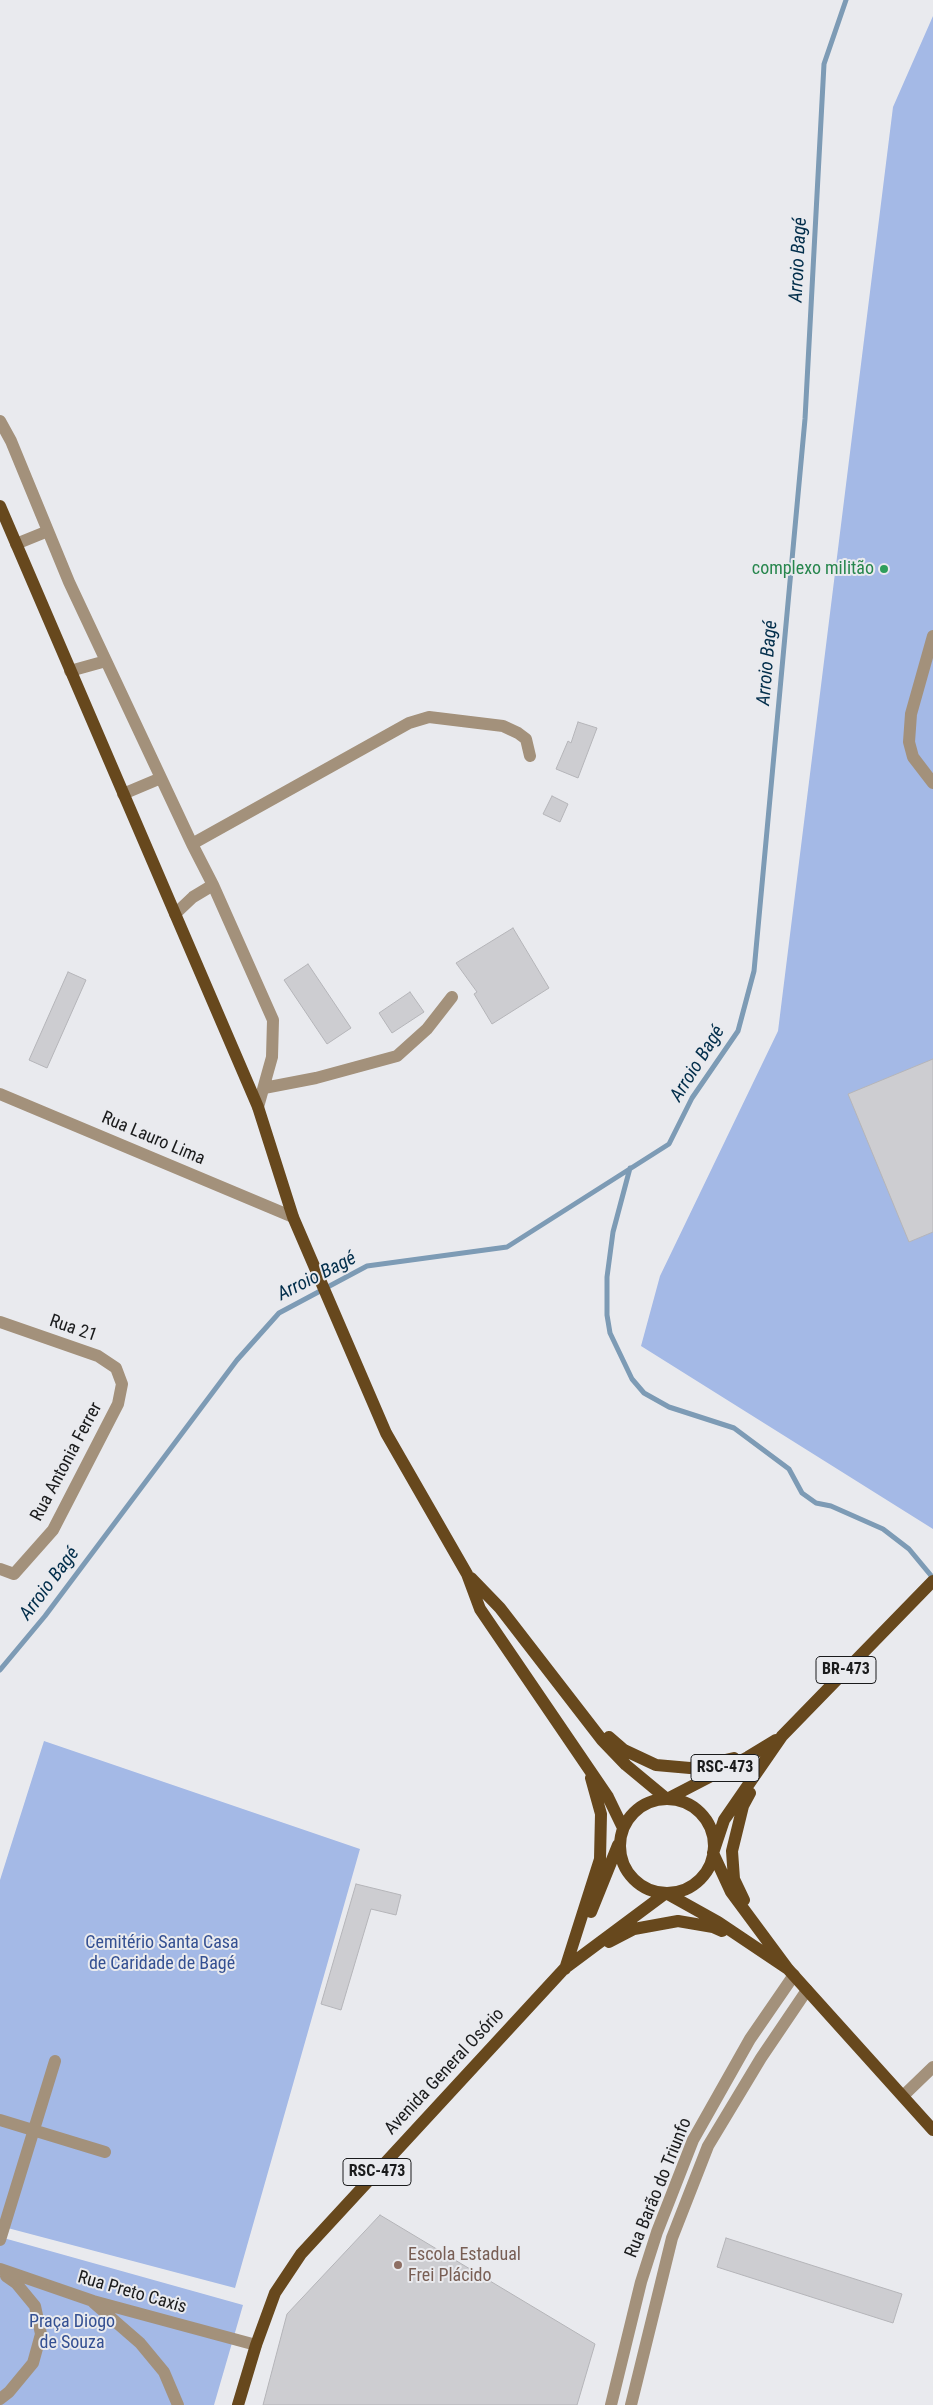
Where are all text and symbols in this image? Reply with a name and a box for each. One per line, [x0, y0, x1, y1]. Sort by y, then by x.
water label: Arroio Bagé [785, 217, 813, 303]
place label: complexo militão [752, 558, 874, 580]
marker: complexo militão [878, 563, 890, 575]
water label: Arroio Bagé [753, 619, 783, 707]
water label: Arroio Bagé [666, 1022, 730, 1106]
street label: Rua Lauro Lima [98, 1108, 208, 1170]
water label: Arroio Bagé [274, 1247, 360, 1307]
street label: Rua 21 [46, 1311, 100, 1347]
street label: Rua Antonia Ferrer [27, 1399, 107, 1525]
water label: Arroio Bagé [15, 1543, 85, 1625]
road number: BR-473 [816, 1656, 876, 1684]
road number: RSC-473 [691, 1755, 759, 1782]
park label: Cemitério Santa Casa de Caridade de Bagé [85, 1932, 239, 1975]
street label: Avenida General Osório [381, 2004, 509, 2140]
street label: Rua Barão do Triunfo [621, 2115, 697, 2261]
road number: RSC-473 [343, 2158, 411, 2186]
place label: Escola Estadual Frei Plácido [408, 2244, 521, 2286]
marker: Escola Estadual Frei Plácido [392, 2259, 404, 2271]
street label: Rua Preto Caxis [75, 2267, 189, 2319]
park label: Praça Diogo de Souza [29, 2311, 115, 2354]

